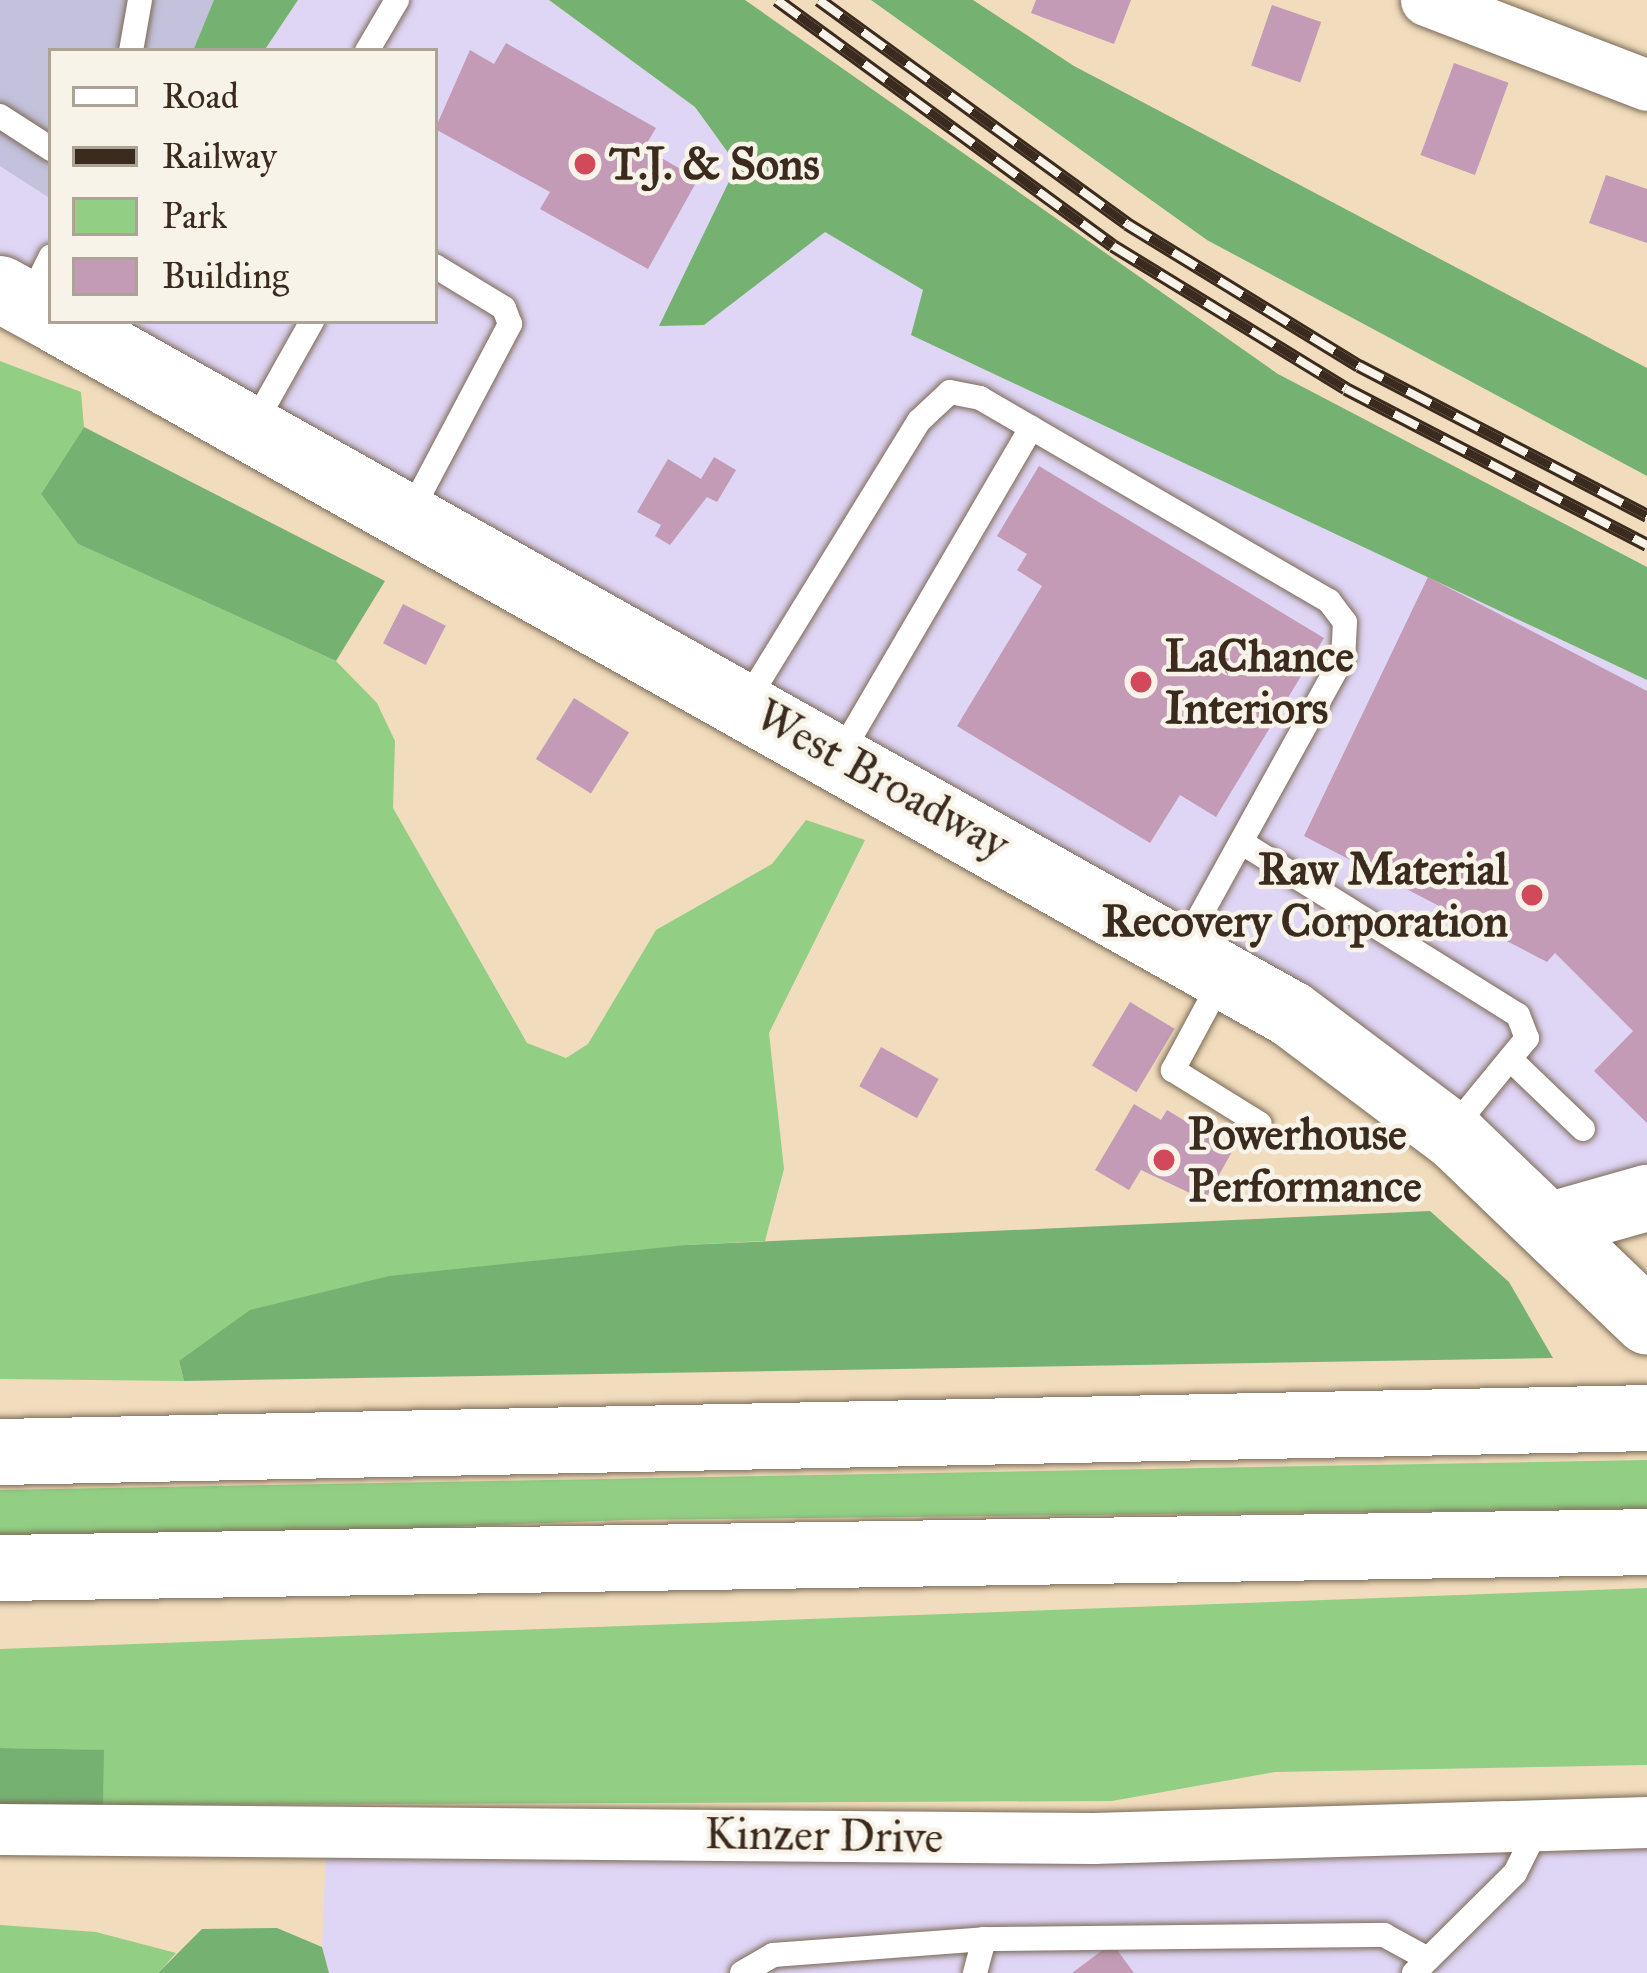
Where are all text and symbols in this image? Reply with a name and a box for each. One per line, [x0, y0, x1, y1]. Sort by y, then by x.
legend [48, 48, 438, 324]
text: Road [162, 74, 239, 118]
text: Railway [162, 134, 277, 178]
place label: T.J. & Sons [609, 137, 820, 191]
marker: T.J. & Sons [572, 151, 598, 177]
text: Park [162, 194, 227, 238]
text: Building [162, 254, 289, 298]
place label: LaChance Interiors [1165, 629, 1354, 735]
marker: LaChance Interiors [1128, 669, 1154, 695]
street label: West Broadway [747, 687, 1019, 871]
place label: Raw Material Recovery Corporation [1102, 842, 1508, 948]
marker: Raw Material Recovery Corporation [1519, 882, 1545, 908]
place label: Powerhouse Performance [1188, 1107, 1422, 1213]
marker: Powerhouse Performance [1151, 1147, 1177, 1173]
street label: Kinzer Drive [704, 1806, 944, 1864]

